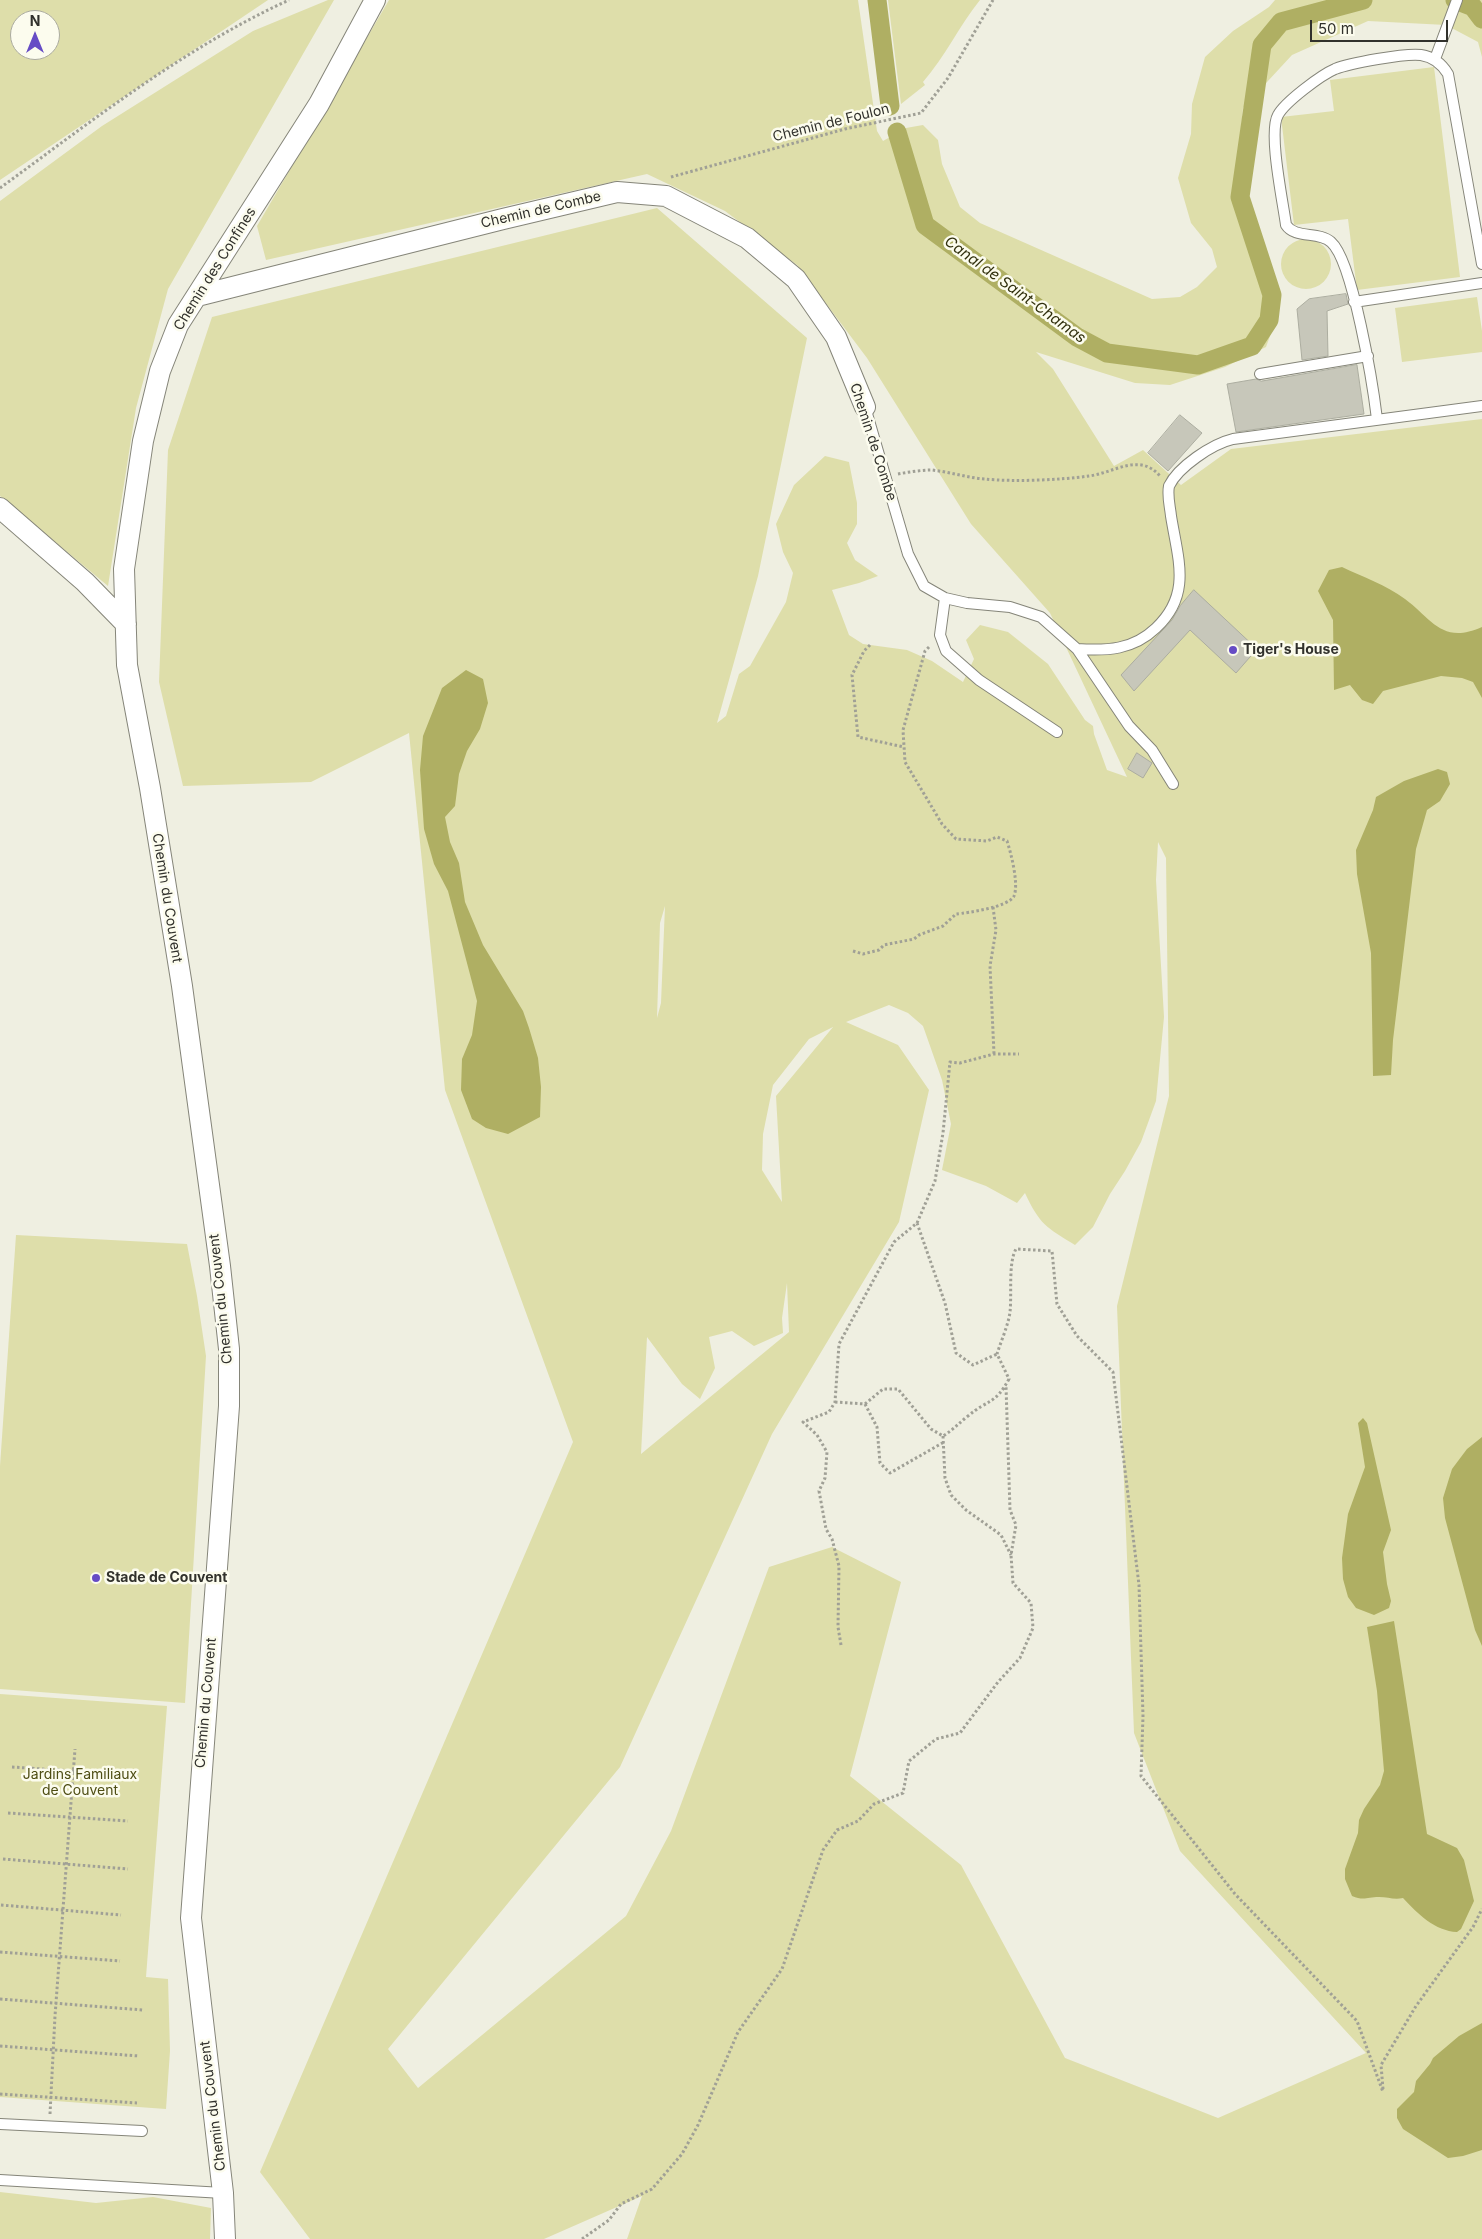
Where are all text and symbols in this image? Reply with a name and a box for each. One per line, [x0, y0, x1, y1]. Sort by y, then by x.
north arrow [10, 10, 60, 60]
scale bar [1312, 10, 1450, 42]
text: N [30, 12, 40, 29]
text: 50 m [1318, 19, 1354, 38]
street label: Chemin de Foulon [771, 100, 891, 146]
street label: Chemin de Combe [479, 188, 603, 232]
street label: Chemin des Confines [170, 204, 260, 334]
water label: Canal de Saint-Chamas [941, 233, 1089, 347]
street label: Chemin de Combe [846, 381, 900, 503]
place label: Tiger's House [1243, 642, 1339, 658]
marker: Tiger's House [1227, 644, 1239, 656]
street label: Chemin du Couvent [148, 832, 186, 964]
street label: Chemin du Couvent [206, 1233, 236, 1365]
place label: Stade de Couvent [106, 1570, 227, 1586]
marker: Stade de Couvent [90, 1572, 102, 1584]
street label: Chemin du Couvent [192, 1637, 220, 1769]
park label: Jardins Familiaux de Couvent [23, 1767, 137, 1800]
street label: Chemin du Couvent [197, 2040, 229, 2172]

